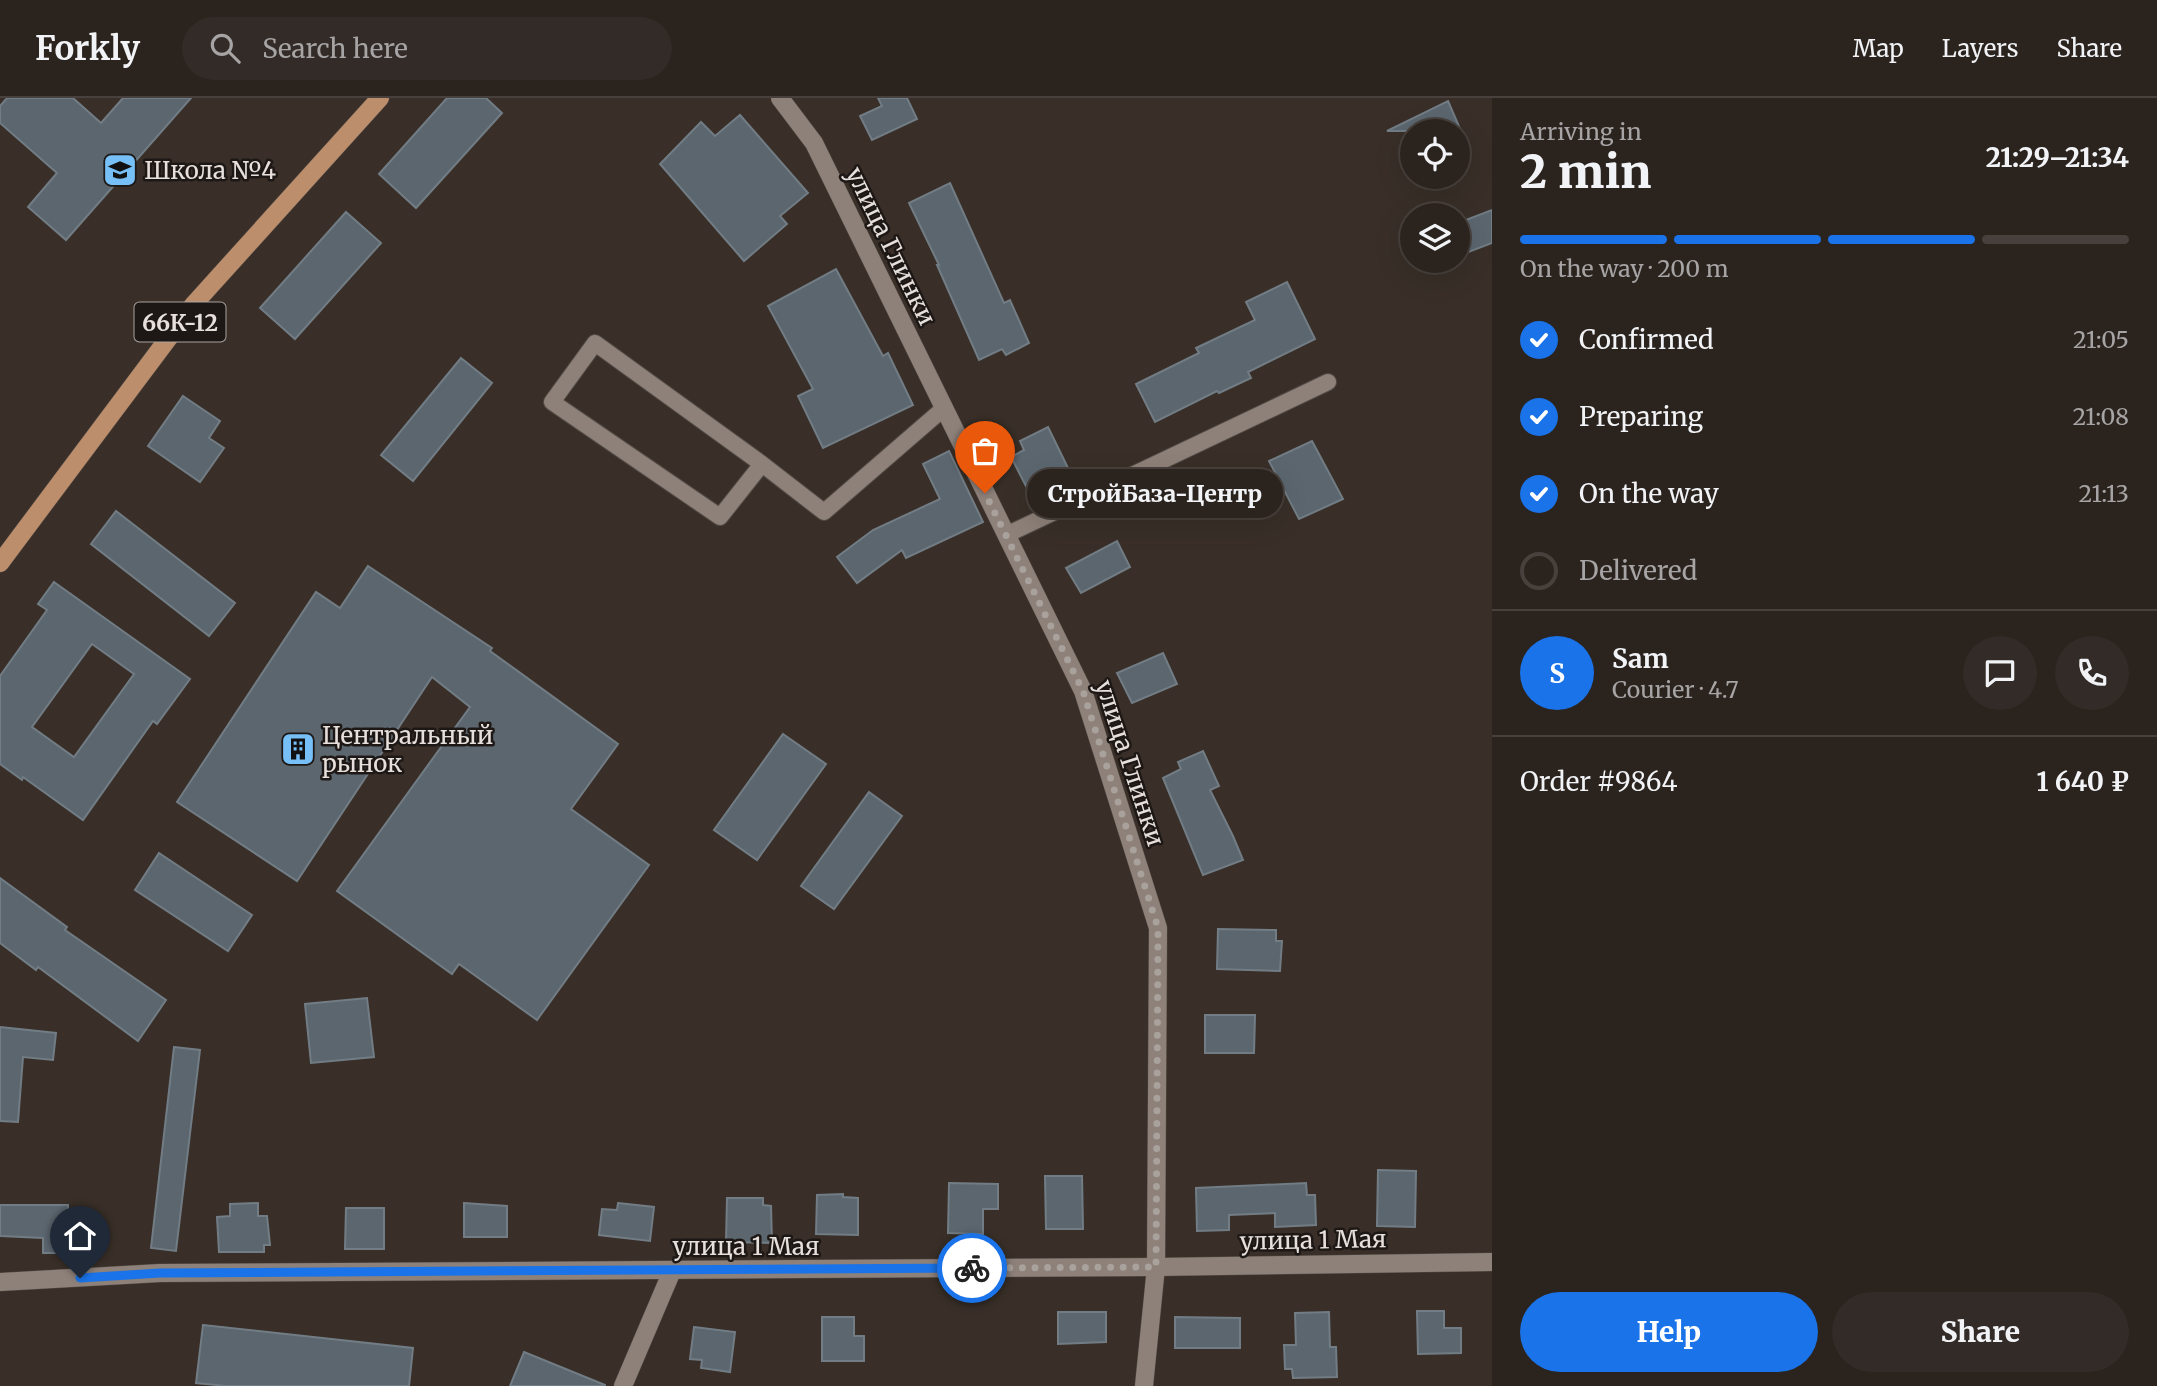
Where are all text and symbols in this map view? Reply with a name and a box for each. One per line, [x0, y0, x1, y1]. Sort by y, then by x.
search box [182, 17, 672, 80]
text: Forkly [35, 28, 140, 69]
icon: search [206, 29, 244, 67]
text: Search here [262, 32, 408, 65]
text: Map [1853, 33, 1904, 64]
text: Layers [1942, 33, 2018, 64]
text: Share [2056, 33, 2122, 64]
text: Arriving in [1520, 117, 1642, 146]
map controls [1400, 119, 1470, 273]
button: locate [1400, 119, 1470, 189]
text: 21:29–21:34 [1986, 141, 2129, 174]
text: 2 min [1520, 143, 1652, 201]
school or university icon: Школа №4 [101, 151, 139, 189]
place label: Школа №4 [144, 155, 276, 186]
street label: улица Глинки [839, 162, 943, 330]
button: layers [1400, 203, 1470, 273]
text: On the way · 200 m [1520, 254, 1729, 283]
road number: 66К-12 [134, 302, 226, 342]
icon: check [1520, 321, 1558, 359]
text: Confirmed [1579, 323, 1714, 356]
text: 21:05 [2073, 325, 2129, 354]
icon: check [1520, 398, 1558, 436]
text: Preparing [1579, 400, 1703, 433]
text: 21:08 [2072, 402, 2129, 431]
pin [955, 421, 1015, 493]
icon: bag [966, 432, 1004, 470]
callout: СтройБаза-Центр [1027, 468, 1282, 518]
icon: check [1520, 475, 1558, 513]
text: On the way [1579, 477, 1719, 510]
text: СтройБаза-Центр [1048, 479, 1262, 508]
text: 21:13 [2079, 479, 2129, 508]
text: Delivered [1579, 554, 1698, 587]
button: chat [1963, 636, 2037, 710]
button: phone [2055, 636, 2129, 710]
text: Sam [1612, 642, 1669, 675]
text: S [1549, 657, 1565, 690]
text: Courier · 4.7 [1612, 675, 1739, 704]
street label: улица Глинки [1089, 676, 1171, 850]
place label: Центральный рынок [322, 720, 493, 779]
building icon: Центральный рынок [279, 730, 317, 768]
text: Order #9864 [1520, 765, 1678, 798]
text: 1 640 ₽ [2036, 765, 2129, 798]
pin [50, 1206, 110, 1278]
icon: home [61, 1217, 99, 1255]
street label: улица 1 Мая [1239, 1223, 1387, 1257]
street label: улица 1 Мая [673, 1231, 819, 1262]
courier [937, 1233, 1007, 1303]
icon: bike [953, 1249, 991, 1287]
button: Help [1520, 1292, 1818, 1372]
button: Share [1832, 1292, 2129, 1372]

